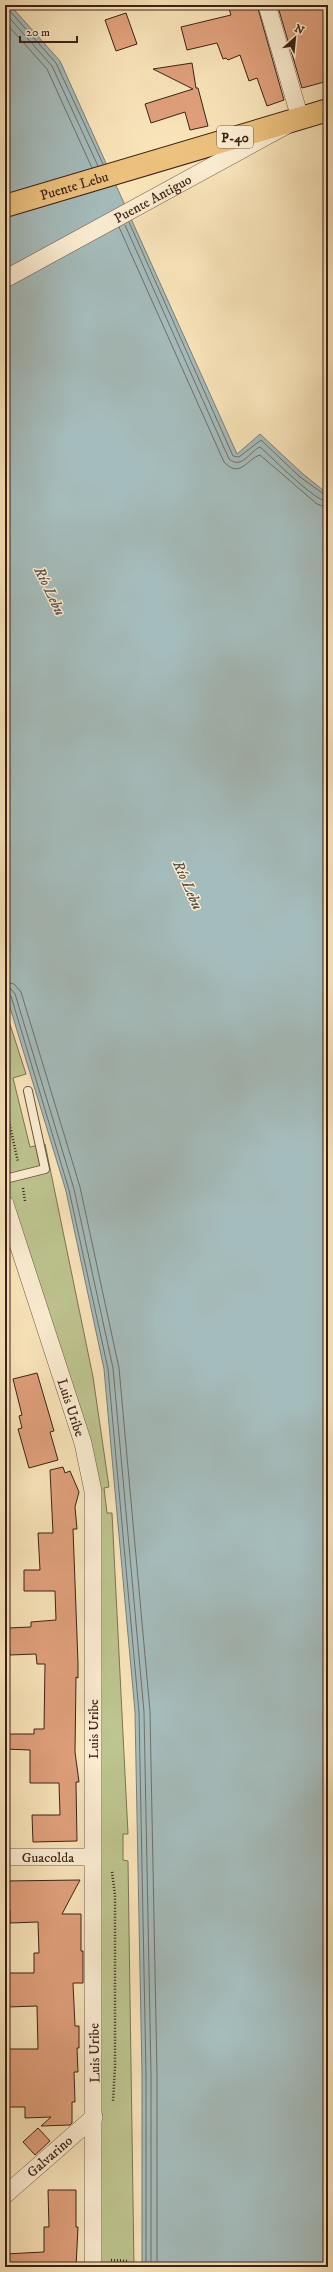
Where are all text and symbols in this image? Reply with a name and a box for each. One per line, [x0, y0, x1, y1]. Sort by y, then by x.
scale bar [20, 18, 77, 44]
north arrow [275, 18, 315, 58]
text: N [292, 22, 306, 38]
text: 20 m [26, 25, 50, 40]
road number: P-40 [217, 126, 253, 148]
street label: Puente Lebu [38, 168, 111, 205]
street label: Puente Antiguo [111, 171, 195, 228]
water label: Río Lebu [29, 563, 70, 619]
water label: Río Lebu [168, 857, 207, 913]
street label: Luis Uribe [53, 1377, 88, 1439]
street label: Luis Uribe [85, 1699, 103, 1759]
street label: Guacolda [22, 1849, 74, 1867]
street label: Luis Uribe [85, 2023, 105, 2083]
street label: Galvarino [23, 2132, 77, 2182]

